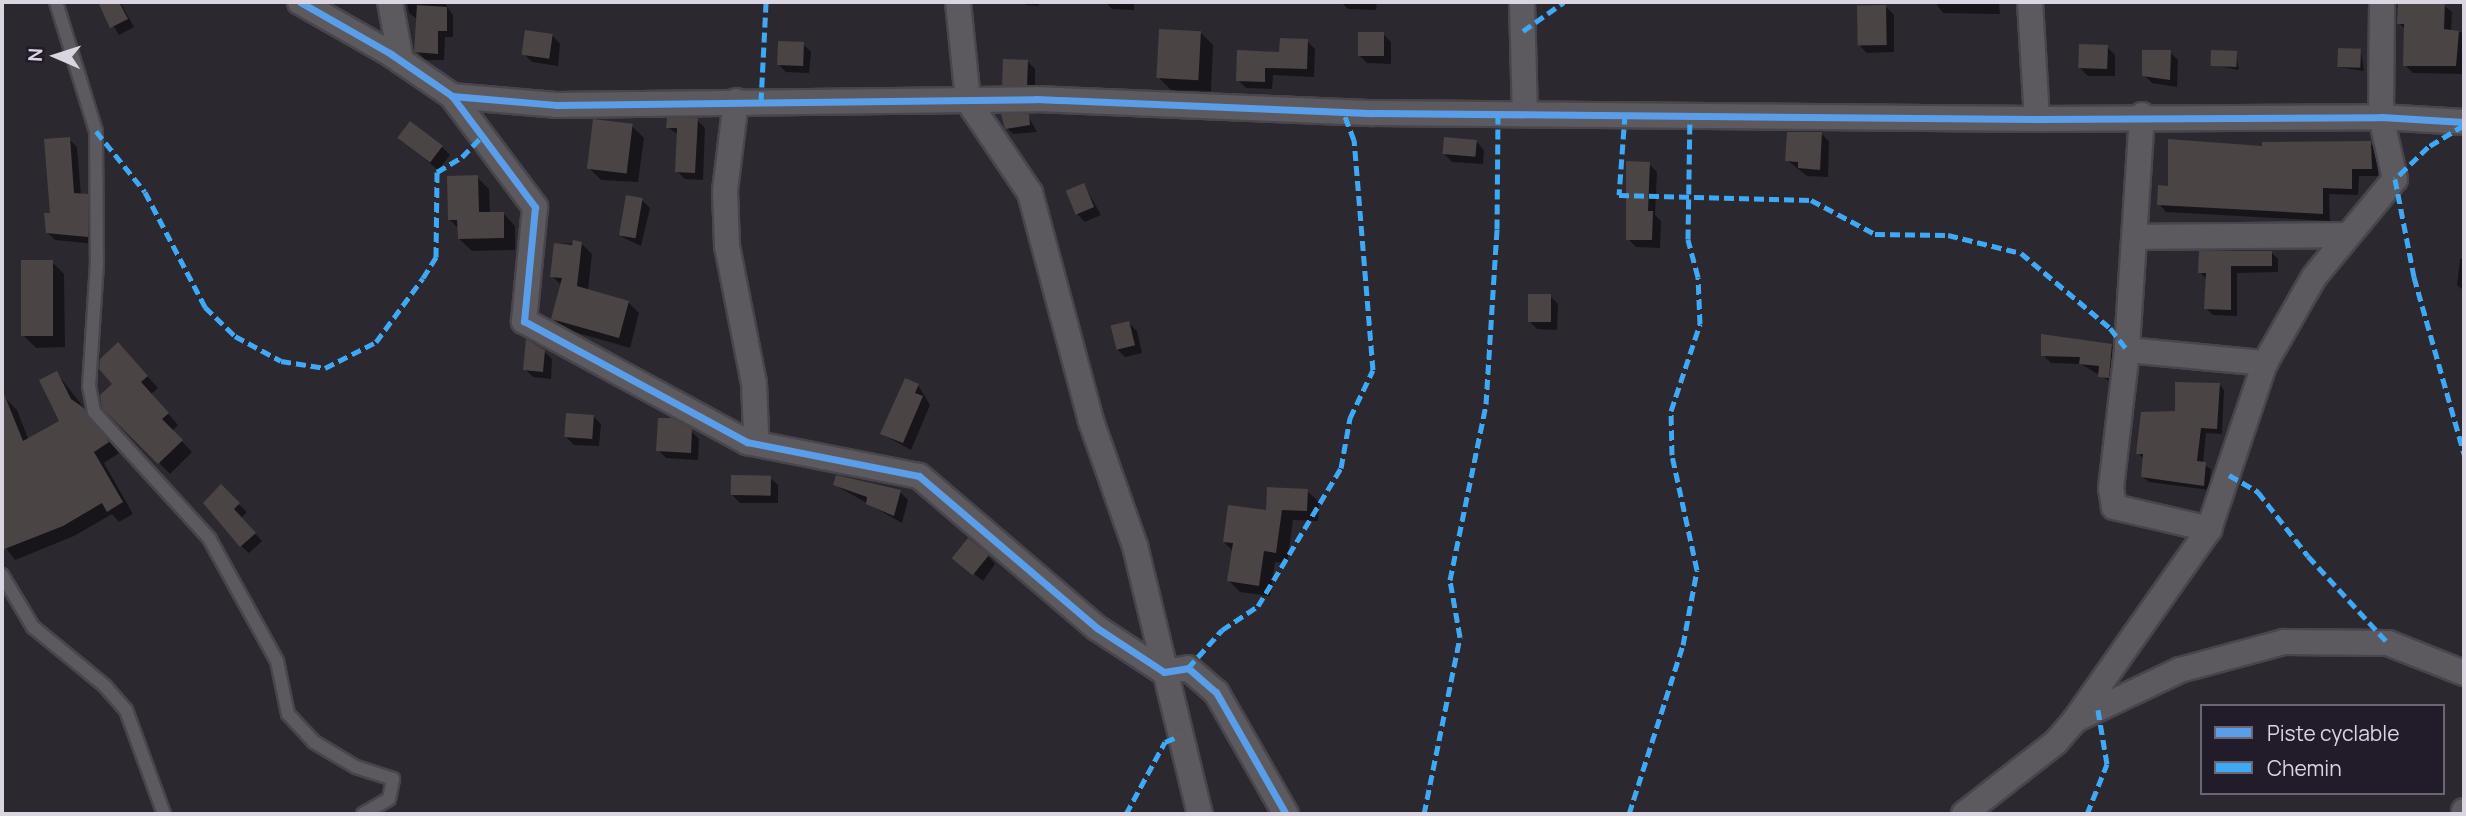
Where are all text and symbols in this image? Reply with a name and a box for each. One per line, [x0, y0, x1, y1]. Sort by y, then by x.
north arrow [21, 21, 91, 91]
text: N [22, 47, 48, 62]
legend [2200, 704, 2445, 795]
text: Piste cyclable [2267, 719, 2399, 747]
text: Chemin [2267, 754, 2342, 782]

